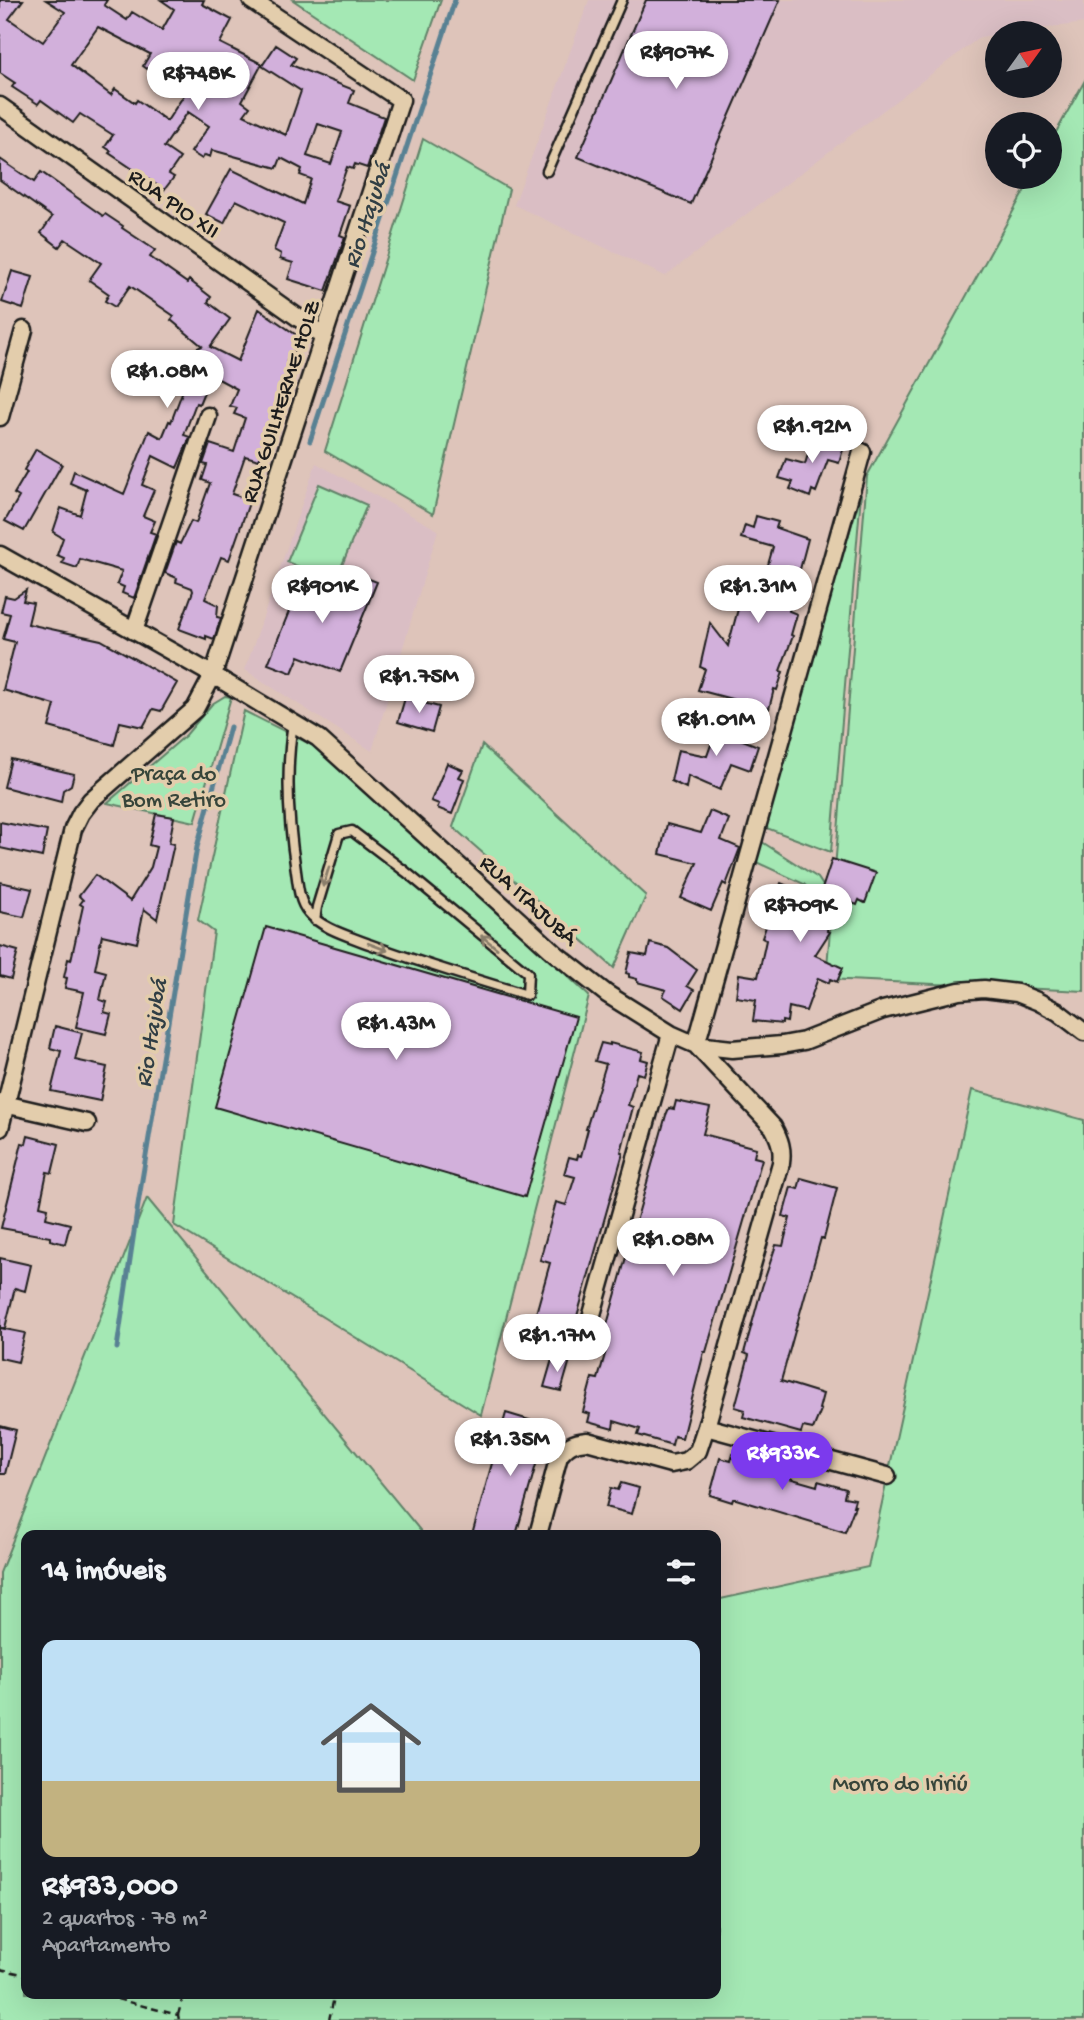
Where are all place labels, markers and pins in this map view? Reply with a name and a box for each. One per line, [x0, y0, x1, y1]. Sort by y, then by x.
pin: R$907K [619, 32, 733, 91]
pin: R$748K [141, 52, 255, 112]
pin: R$1.08M [102, 350, 232, 410]
pin: R$1.92M [747, 406, 877, 465]
pin: R$901K [265, 566, 379, 625]
pin: R$1.31M [693, 566, 823, 625]
pin: R$1.75M [354, 656, 484, 715]
pin: R$1.01M [651, 698, 781, 758]
pin: R$709K [743, 884, 857, 944]
pin: R$1.43M [331, 1002, 461, 1062]
pin: R$1.08M [608, 1218, 738, 1278]
pin: R$1.17M [492, 1314, 622, 1374]
pin: R$1.35M [445, 1418, 575, 1478]
pin: R$933K [725, 1432, 839, 1492]

